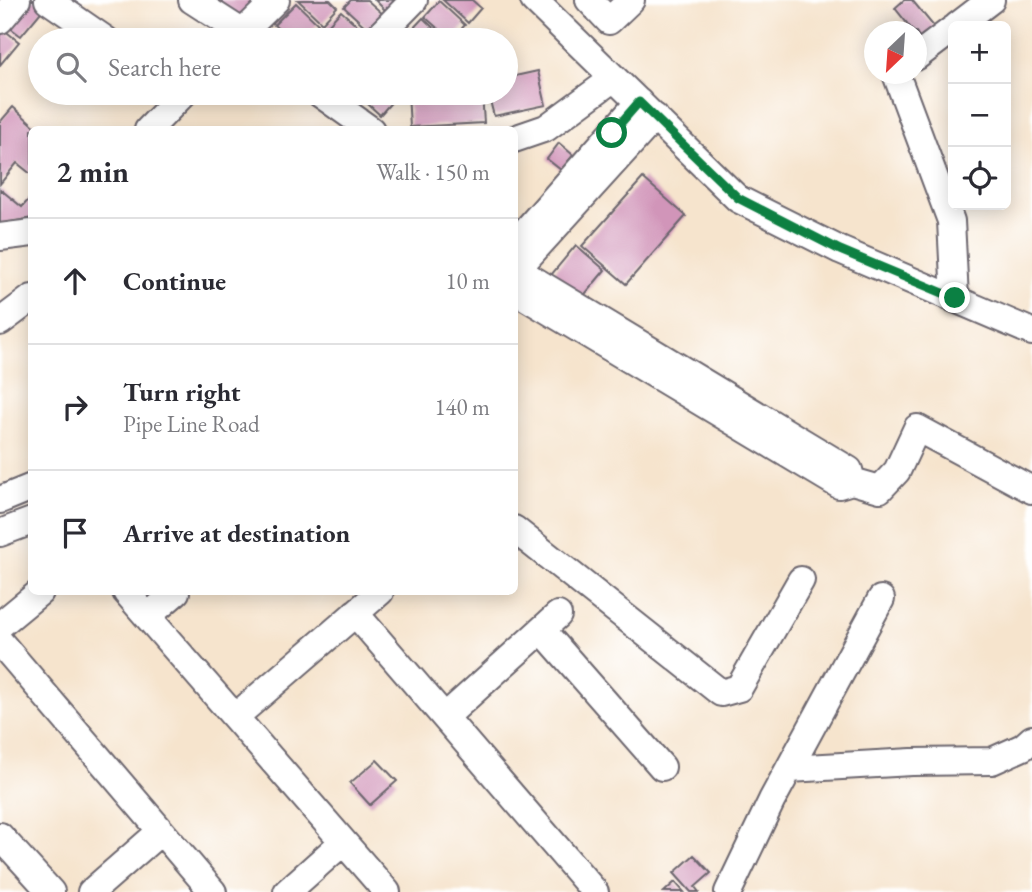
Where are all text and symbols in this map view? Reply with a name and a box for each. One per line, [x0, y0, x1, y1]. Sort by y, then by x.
north arrow [864, 21, 927, 84]
map controls [948, 21, 1011, 210]
button: + [948, 21, 1011, 84]
search box [28, 28, 518, 105]
icon: search [52, 48, 90, 86]
text: Search here [108, 50, 221, 84]
button: − [948, 84, 1011, 147]
route start [596, 117, 627, 148]
button: locate [948, 147, 1011, 210]
text: 2 min [56, 152, 129, 191]
text: Walk · 150 m [376, 157, 490, 187]
icon: ahead [56, 262, 94, 300]
text: Continue [123, 264, 226, 298]
text: 10 m [445, 266, 490, 296]
route end [939, 282, 970, 313]
text: Turn right [123, 375, 241, 409]
icon: right [56, 388, 94, 426]
text: 140 m [434, 392, 490, 422]
text: Pipe Line Road [123, 409, 260, 439]
icon: arrive [56, 514, 94, 552]
text: Arrive at destination [123, 516, 350, 550]

